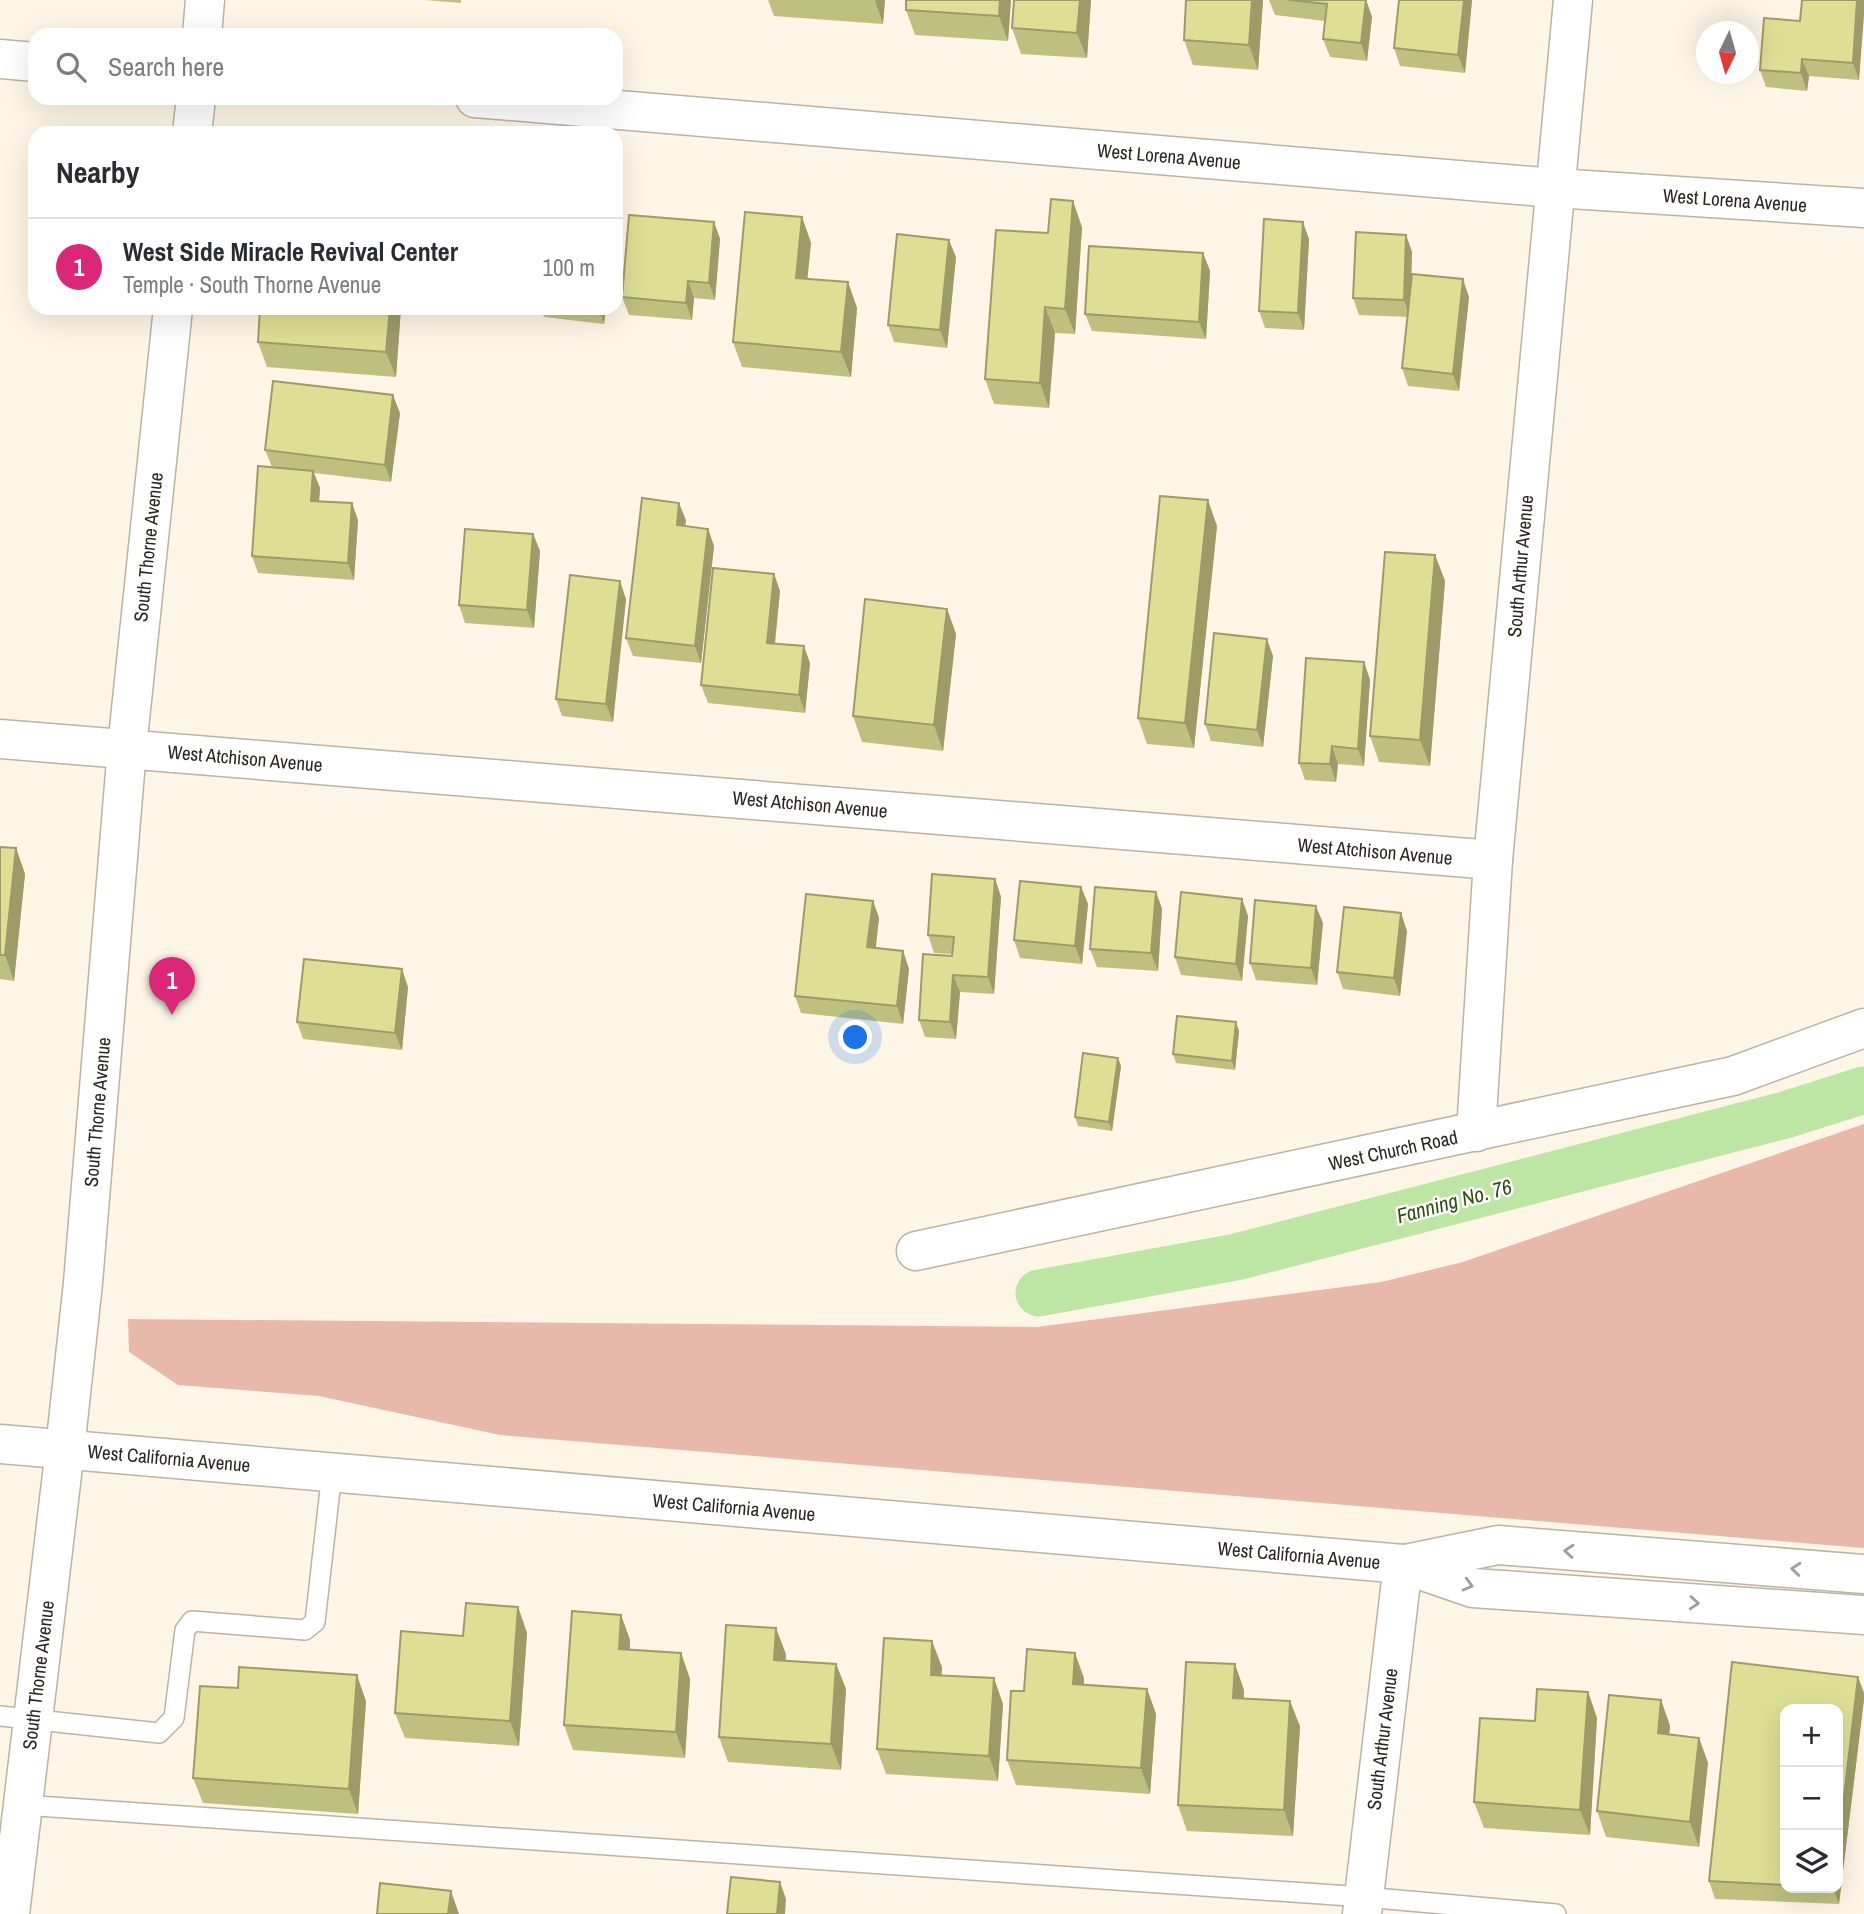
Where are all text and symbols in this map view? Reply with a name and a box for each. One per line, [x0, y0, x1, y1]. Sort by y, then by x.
north arrow [1696, 21, 1759, 84]
search box [28, 28, 623, 105]
icon: search [52, 48, 90, 86]
text: Search here [108, 49, 224, 84]
street label: West Lorena Avenue [1096, 137, 1242, 175]
text: Nearby [56, 152, 139, 192]
street label: West Lorena Avenue [1662, 182, 1808, 218]
text: West Side Miracle Revival Center [123, 234, 458, 269]
text: 1 [74, 252, 84, 283]
text: 100 m [543, 252, 595, 283]
text: Temple · South Thorne Avenue [123, 269, 381, 300]
street label: South Thorne Avenue [127, 471, 169, 623]
street label: South Arthur Avenue [1501, 494, 1539, 638]
street label: West Atchison Avenue [166, 738, 324, 778]
street label: West Atchison Avenue [731, 784, 889, 824]
street label: West Atchison Avenue [1296, 831, 1454, 871]
pin: 1 [149, 957, 195, 1015]
your location [838, 1020, 872, 1054]
street label: South Thorne Avenue [78, 1036, 116, 1188]
street label: West Church Road [1326, 1124, 1460, 1176]
water label: Fanning No. 76 [1393, 1172, 1515, 1230]
street label: West California Avenue [87, 1438, 251, 1478]
street label: West California Avenue [652, 1487, 816, 1527]
street label: West California Avenue [1217, 1535, 1381, 1575]
one-way arrow [1563, 1544, 1574, 1559]
one-way arrow [1790, 1562, 1801, 1577]
one-way arrow [1461, 1577, 1473, 1591]
one-way arrow [1689, 1596, 1700, 1611]
street label: South Thorne Avenue [16, 1599, 60, 1751]
street label: South Arthur Avenue [1360, 1667, 1404, 1811]
map controls [1780, 1704, 1843, 1893]
button: + [1780, 1704, 1843, 1767]
button: − [1780, 1767, 1843, 1830]
button: layers [1780, 1830, 1843, 1893]

